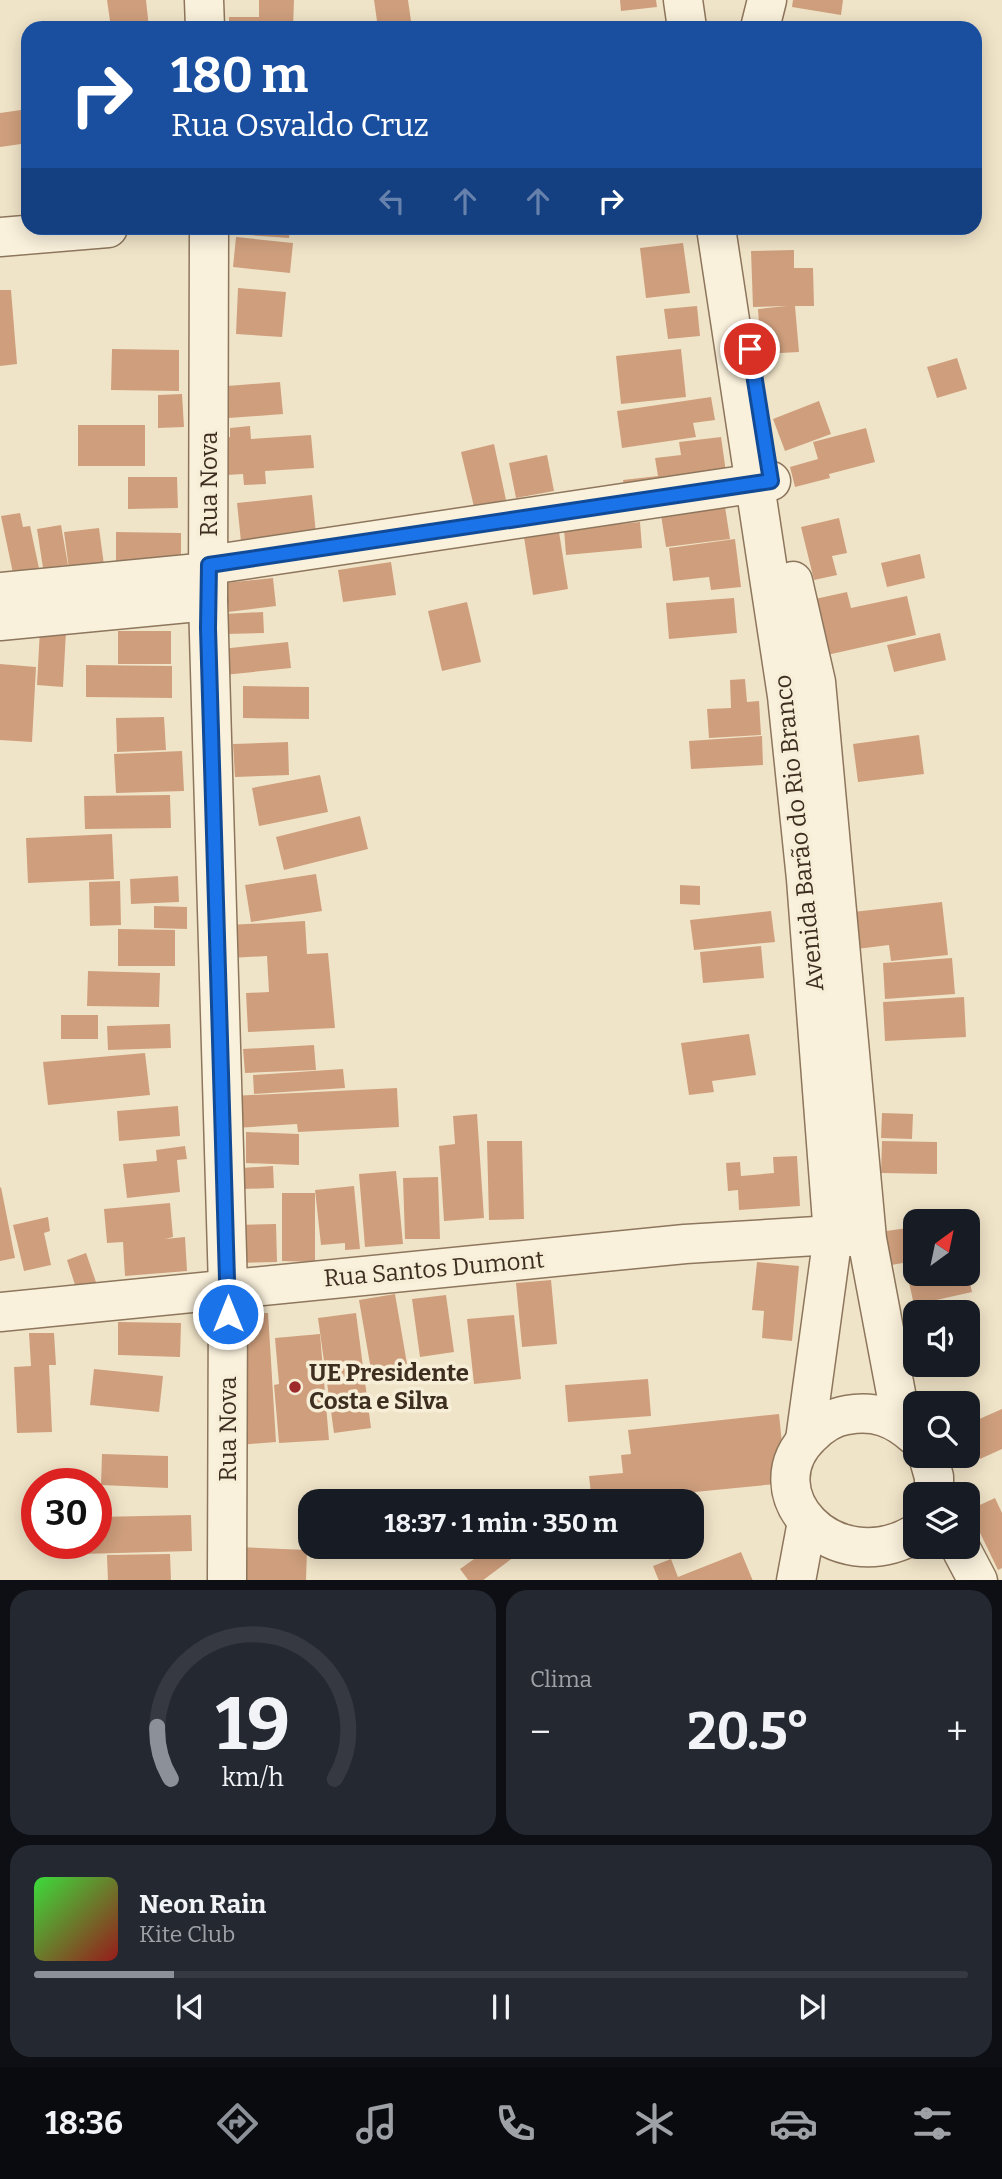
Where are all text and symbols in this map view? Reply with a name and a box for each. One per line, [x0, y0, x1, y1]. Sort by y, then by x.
text: 180 m [171, 46, 308, 105]
icon: right [56, 49, 147, 140]
text: Rua Osvaldo Cruz [171, 106, 429, 144]
icon: left [373, 182, 411, 220]
icon: ahead [446, 182, 484, 220]
icon: ahead [519, 182, 557, 220]
icon: right [592, 182, 630, 220]
pin [720, 319, 780, 379]
icon: arrive [731, 330, 769, 368]
street label: Rua Nova [195, 431, 223, 537]
street label: Avenida Barão do Rio Branco [768, 673, 830, 993]
north arrow [903, 1209, 980, 1286]
map controls [903, 1209, 980, 1559]
street label: Rua Santos Dumont [323, 1245, 546, 1293]
position arrow [191, 1277, 265, 1351]
button: sound [903, 1300, 980, 1377]
place label: UE Presidente Costa e Silva [309, 1359, 469, 1415]
street label: Rua Nova [214, 1376, 242, 1482]
marker: UE Presidente Costa e Silva [287, 1379, 303, 1395]
button: search [903, 1391, 980, 1468]
speed limit sign: 30 [21, 1468, 112, 1559]
button: layers [903, 1482, 980, 1559]
text: 18:37 · 1 min · 350 m [384, 1508, 618, 1539]
text: Clima [530, 1665, 592, 1693]
text: 19 [216, 1681, 290, 1768]
text: 20.5° [687, 1700, 810, 1763]
text: − [530, 1709, 551, 1755]
text: + [946, 1709, 968, 1755]
text: km/h [222, 1762, 284, 1792]
text: Neon Rain [139, 1889, 266, 1920]
text: Kite Club [139, 1920, 235, 1948]
icon: previous [171, 1988, 209, 2026]
icon: pause [482, 1988, 520, 2026]
icon: next [793, 1988, 831, 2026]
icon: directions [213, 2099, 262, 2148]
icon: music [352, 2099, 401, 2148]
icon: phone [491, 2099, 540, 2148]
icon: climate [630, 2099, 679, 2148]
icon: car [769, 2099, 818, 2148]
icon: filters [908, 2099, 957, 2148]
text: 18:36 [45, 2104, 123, 2142]

